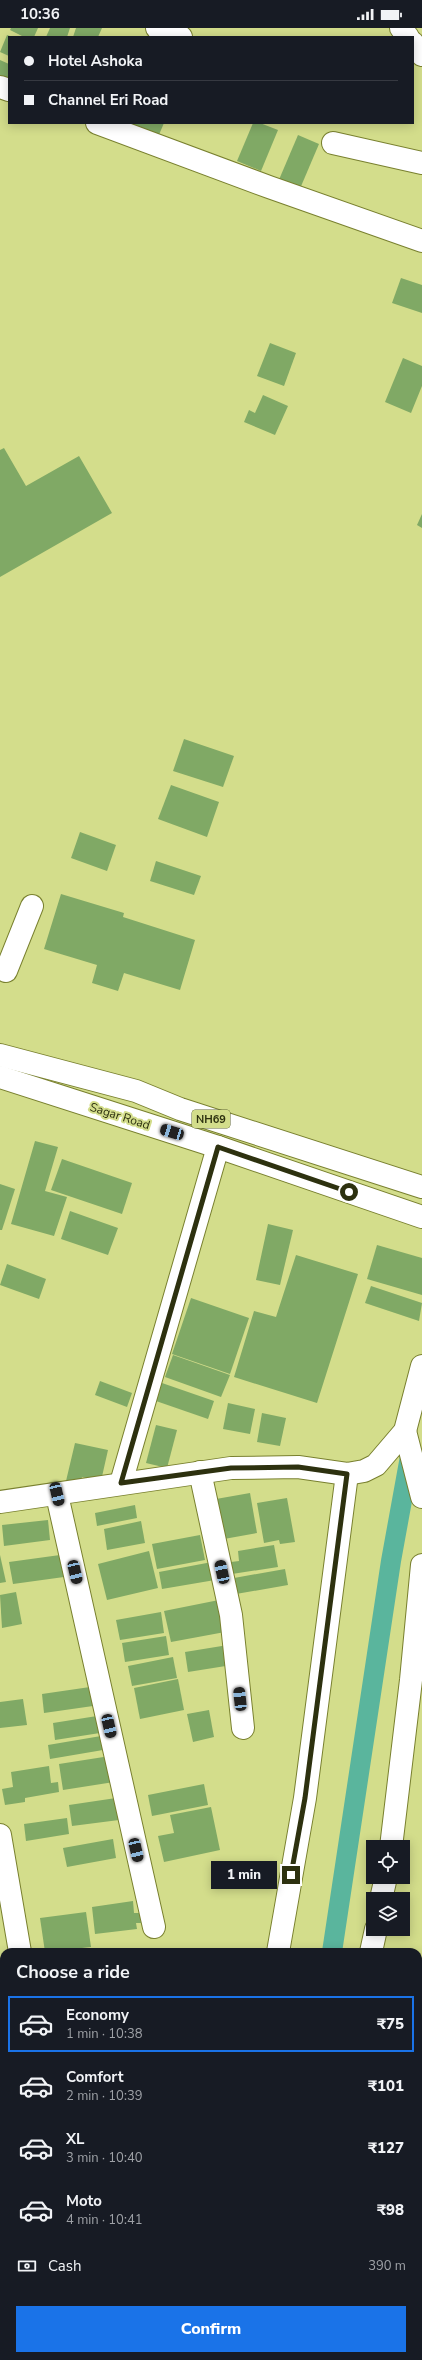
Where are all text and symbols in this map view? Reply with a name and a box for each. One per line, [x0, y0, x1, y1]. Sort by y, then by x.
text: 10:36 [20, 4, 60, 24]
text: Hotel Ashoka [48, 51, 143, 71]
text: Channel Eri Road [48, 90, 168, 110]
street label: Sagar Road [88, 1099, 152, 1133]
road number: NH69 [192, 1110, 230, 1128]
car [159, 1123, 185, 1141]
route start [340, 1183, 358, 1201]
car [48, 1481, 66, 1507]
car [66, 1559, 84, 1585]
car [214, 1559, 230, 1585]
car [233, 1686, 247, 1712]
car [100, 1713, 118, 1739]
car [127, 1837, 145, 1863]
map controls [366, 1840, 410, 1936]
button: locate [366, 1840, 410, 1884]
callout: 1 min [211, 1861, 277, 1889]
text: 1 min [227, 1866, 261, 1884]
route end [282, 1866, 300, 1884]
button: layers [366, 1892, 410, 1936]
text: Choose a ride [16, 1960, 130, 1984]
text: Economy [66, 2005, 129, 2025]
icon: car [18, 2006, 54, 2042]
text: ₹75 [377, 2014, 404, 2034]
text: 1 min · 10:38 [66, 2025, 142, 2043]
text: Comfort [66, 2067, 123, 2087]
icon: car [18, 2068, 54, 2104]
text: ₹101 [368, 2076, 404, 2096]
text: 2 min · 10:39 [66, 2087, 142, 2105]
text: XL [66, 2129, 85, 2149]
icon: car [18, 2130, 54, 2166]
text: ₹127 [368, 2138, 404, 2158]
text: 3 min · 10:40 [66, 2149, 142, 2167]
text: Moto [66, 2191, 102, 2211]
icon: car [18, 2192, 54, 2228]
text: ₹98 [377, 2200, 404, 2220]
text: 4 min · 10:41 [66, 2211, 142, 2229]
icon: cash [16, 2255, 38, 2277]
text: Cash [48, 2256, 82, 2276]
text: 390 m [368, 2257, 406, 2275]
button: Confirm [16, 2306, 406, 2352]

